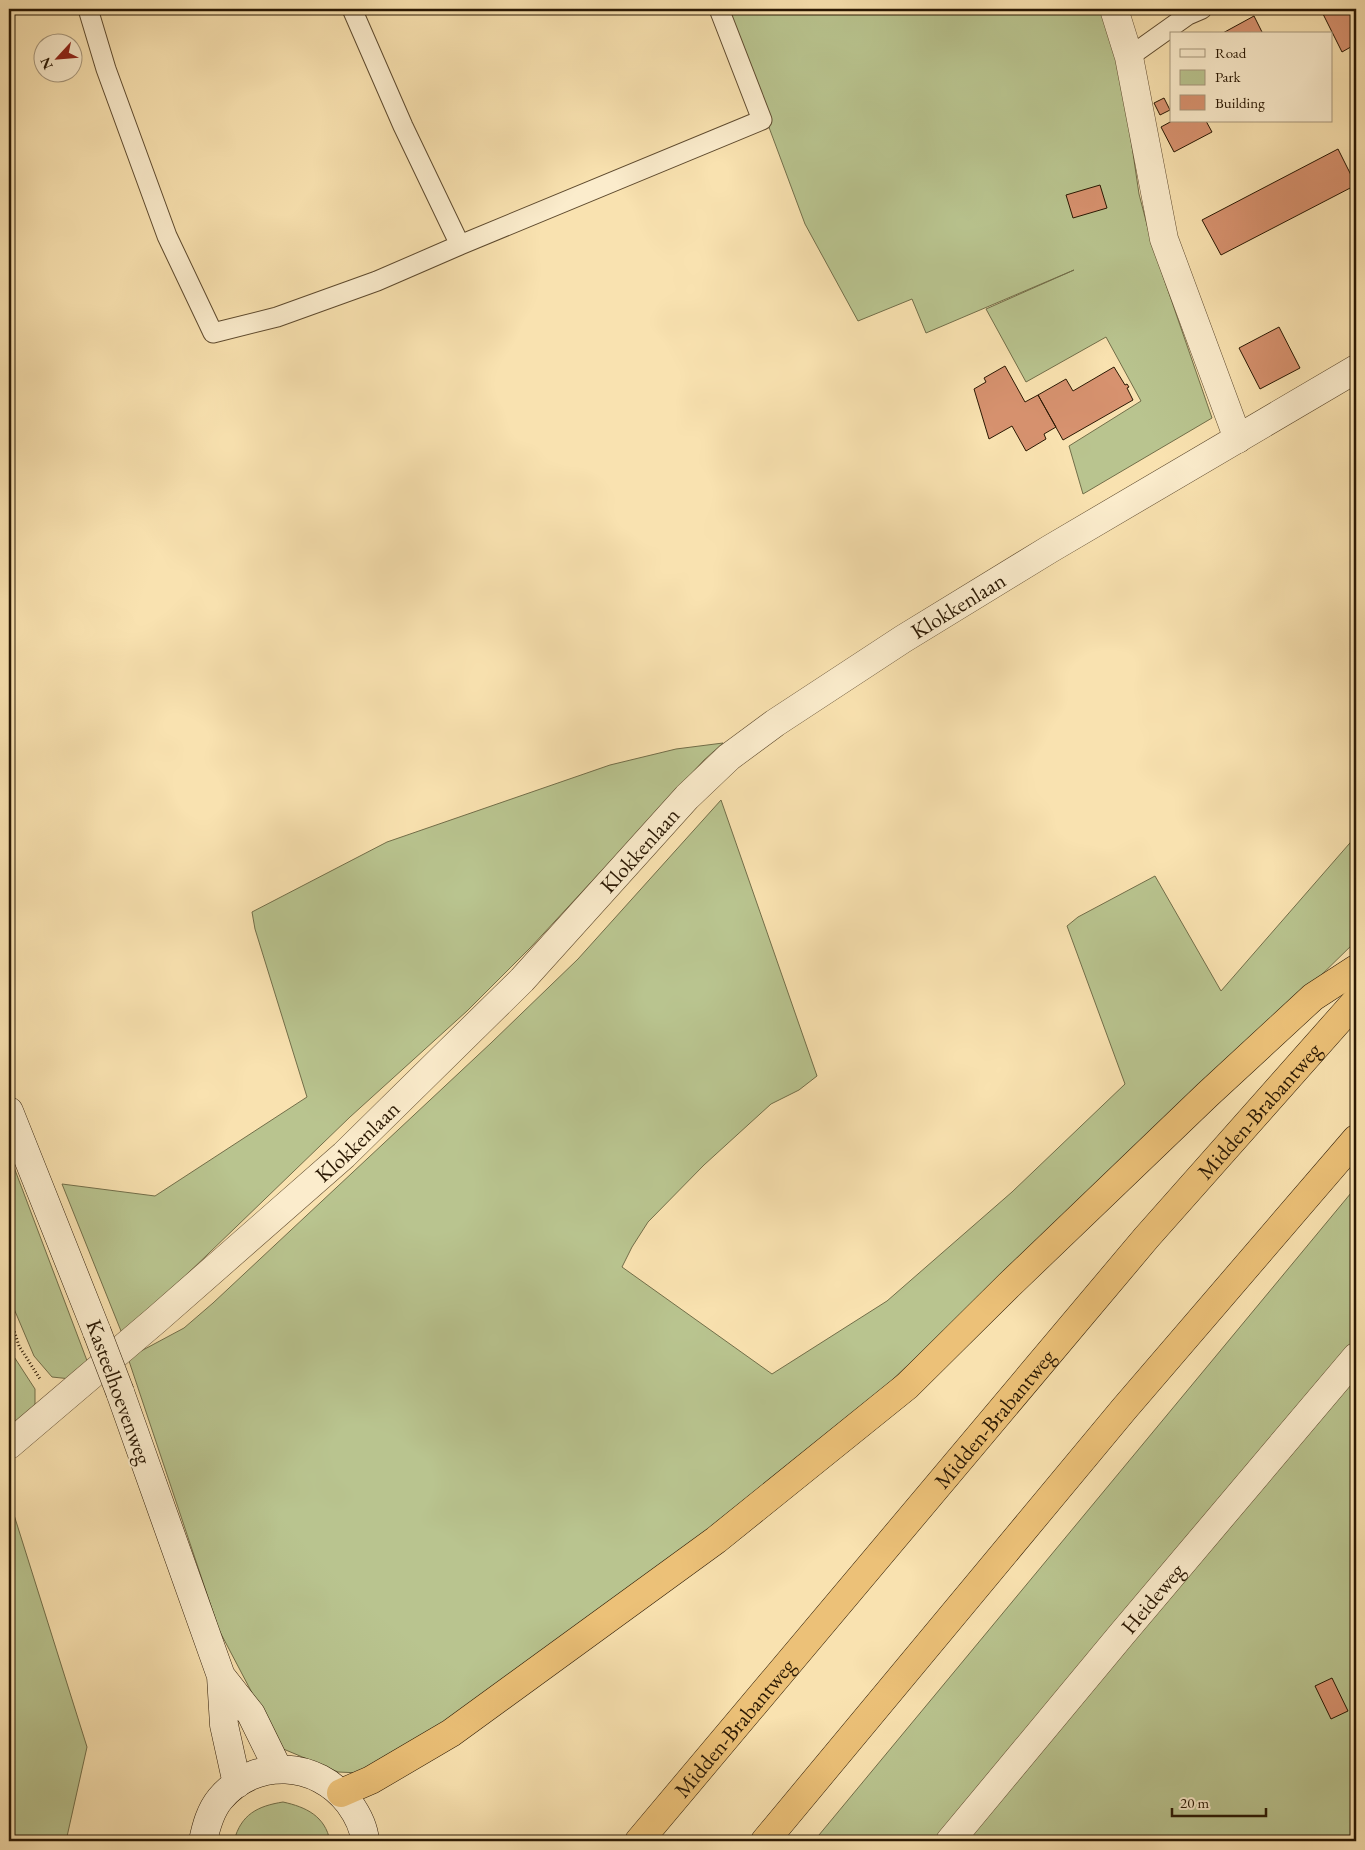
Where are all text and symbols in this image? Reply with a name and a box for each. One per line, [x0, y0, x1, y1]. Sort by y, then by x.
north arrow [32, 32, 82, 82]
legend [1170, 32, 1332, 122]
text: Road [1215, 43, 1247, 62]
text: N [35, 54, 57, 73]
text: Park [1215, 67, 1242, 86]
text: Building [1215, 93, 1265, 112]
street label: Klokkenlaan [905, 565, 1011, 645]
street label: Klokkenlaan [593, 800, 686, 899]
street label: Midden-Brabantweg [1190, 1036, 1328, 1185]
street label: Klokkenlaan [309, 1094, 406, 1188]
street label: Kasteelhoevenweg [79, 1316, 159, 1469]
street label: Midden-Brabantweg [927, 1342, 1062, 1494]
street label: Heideweg [1114, 1556, 1191, 1640]
street label: Midden-Brabantweg [667, 1652, 802, 1804]
scale bar [1172, 1785, 1266, 1817]
text: 20 m [1180, 1793, 1209, 1812]

